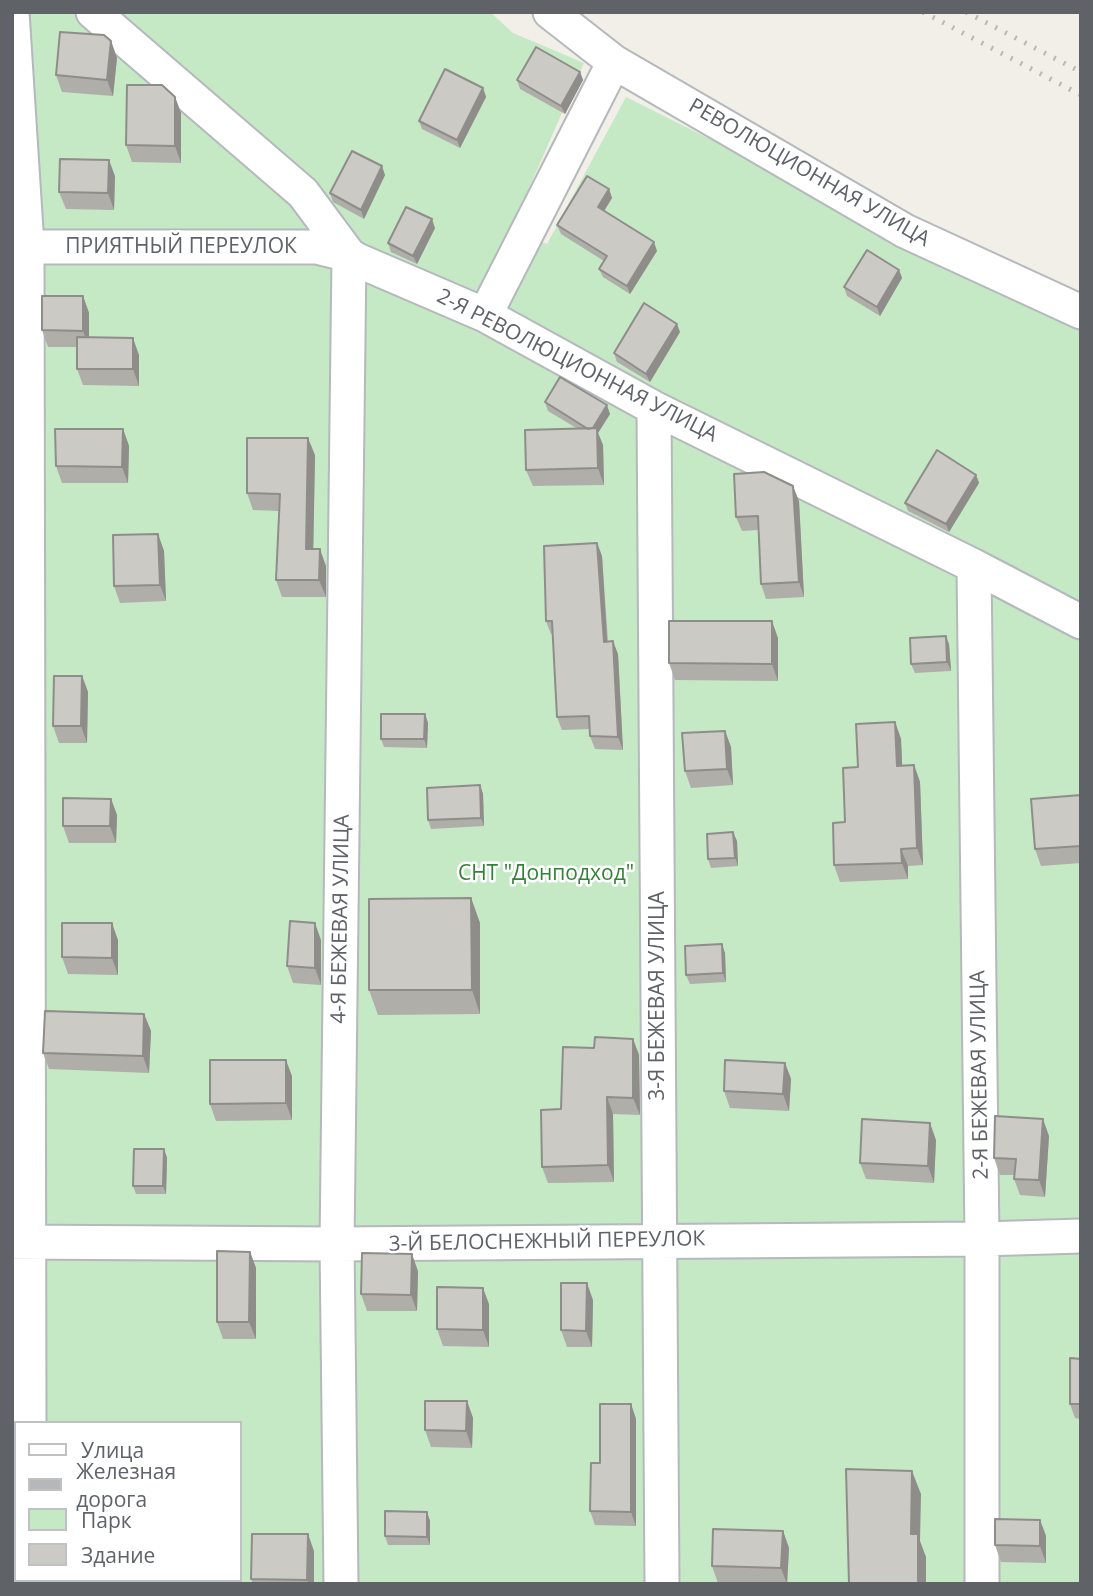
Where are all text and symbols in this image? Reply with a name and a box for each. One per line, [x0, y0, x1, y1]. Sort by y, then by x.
street label: РЕВОЛЮЦИОННАЯ УЛИЦА [684, 94, 934, 252]
street label: ПРИЯТНЫЙ ПЕРЕУЛОК [65, 234, 297, 260]
street label: 2-Я РЕВОЛЮЦИОННАЯ УЛИЦА [432, 284, 722, 448]
street label: 4-Я БЕЖЕВАЯ УЛИЦА [327, 814, 355, 1024]
park label: СНТ "Донподход" [458, 861, 634, 887]
street label: 3-Я БЕЖЕВАЯ УЛИЦА [645, 891, 671, 1101]
street label: 2-Я БЕЖЕВАЯ УЛИЦА [966, 970, 994, 1180]
street label: 3-Й БЕЛОСНЕЖНЫЙ ПЕРЕУЛОК [388, 1227, 706, 1257]
legend [14, 1421, 242, 1582]
text: Улица [81, 1436, 144, 1464]
text: Железная дорога [76, 1457, 176, 1513]
text: Парк [81, 1506, 132, 1534]
text: Здание [81, 1541, 155, 1569]

